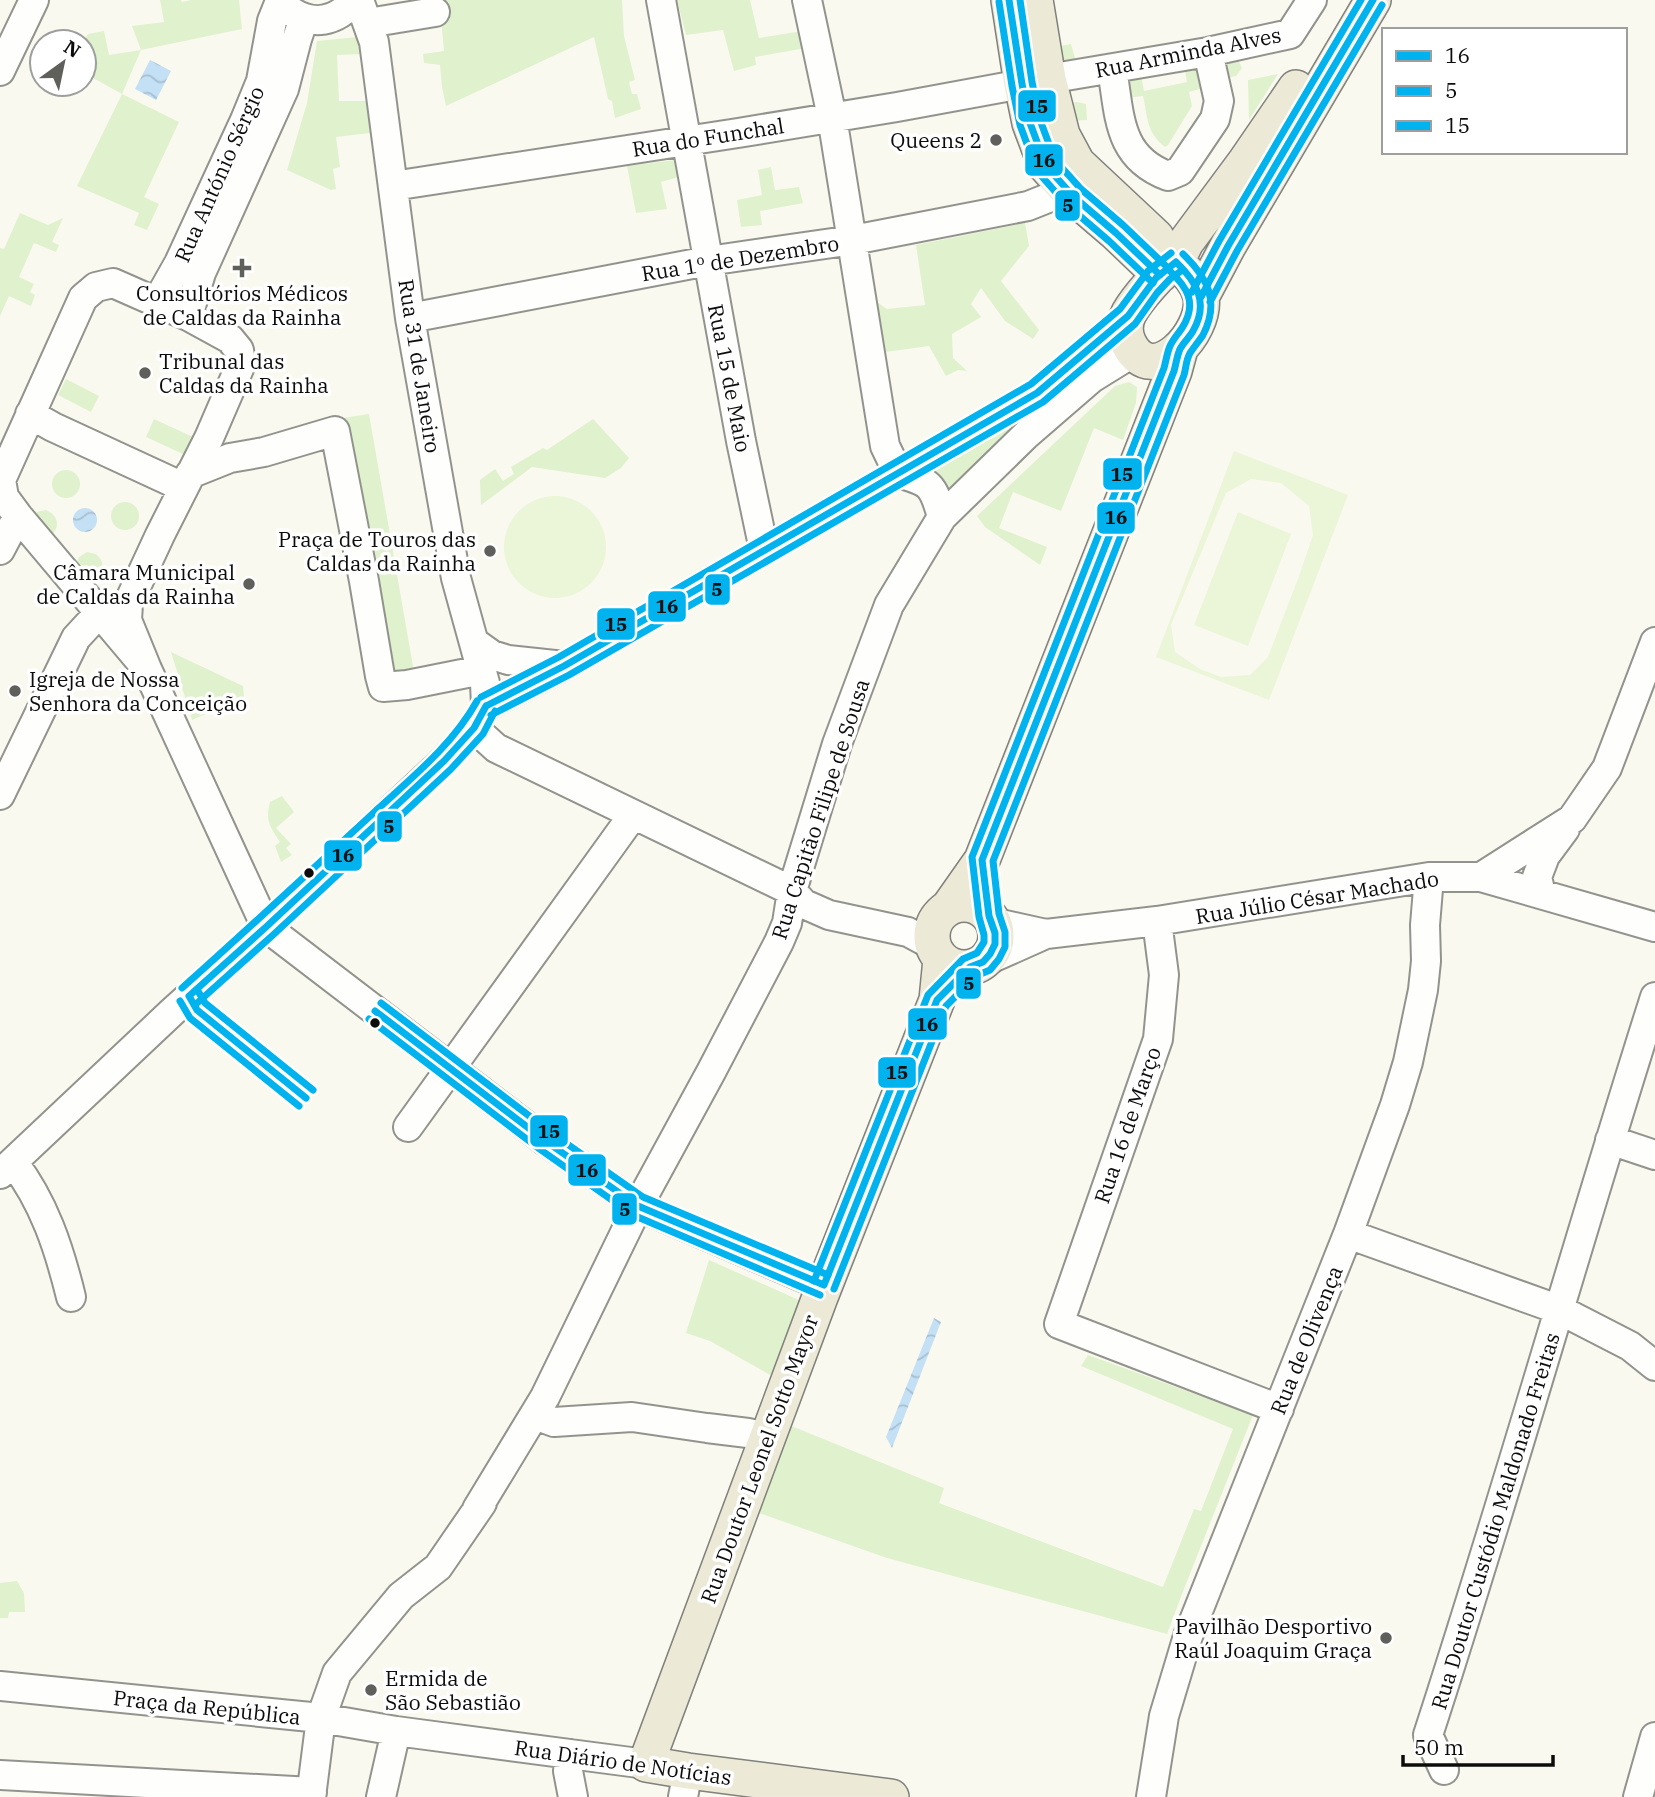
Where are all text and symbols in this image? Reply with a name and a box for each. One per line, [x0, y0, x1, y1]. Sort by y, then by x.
street label: Rua Arminda Alves [1092, 20, 1284, 84]
north arrow [28, 28, 98, 98]
legend [1382, 28, 1627, 154]
text: N [59, 35, 85, 63]
text: 16 [1445, 41, 1470, 69]
text: 5 [1445, 76, 1458, 104]
street label: Rua António Sérgio [168, 82, 270, 266]
line badge: 15 [1017, 89, 1057, 123]
text: 15 [1026, 94, 1048, 118]
street label: Rua do Funchal [630, 111, 786, 163]
text: 15 [1445, 111, 1470, 139]
place label: Queens 2 [890, 126, 982, 154]
marker: Queens 2 [988, 132, 1004, 148]
line badge: 16 [1024, 143, 1064, 177]
text: 16 [1033, 148, 1055, 172]
line badge: 5 [1054, 189, 1081, 222]
text: 5 [1062, 193, 1074, 217]
street label: Rua 1º de Dezembro [639, 229, 841, 287]
marker: Consultórios Médicos de Caldas da Rainha [232, 258, 252, 278]
street label: Rua 31 de Janeiro [392, 277, 448, 455]
place label: Consultórios Médicos de Caldas da Rainha [136, 279, 348, 331]
street label: Rua 15 de Maio [702, 301, 758, 455]
place label: Tribunal das Caldas da Rainha [159, 347, 329, 399]
marker: Tribunal das Caldas da Rainha [137, 365, 153, 381]
line badge: 15 [1102, 457, 1143, 491]
text: 15 [1111, 462, 1133, 486]
line badge: 16 [1096, 501, 1136, 535]
text: 16 [1105, 505, 1127, 529]
place label: Praça de Touros das Caldas da Rainha [278, 525, 476, 577]
marker: Praça de Touros das Caldas da Rainha [482, 543, 498, 559]
place label: Câmara Municipal de Caldas da Rainha [36, 558, 235, 610]
line badge: 5 [704, 573, 731, 606]
marker: Câmara Municipal de Caldas da Rainha [241, 576, 257, 592]
text: 5 [711, 577, 723, 601]
line badge: 16 [647, 590, 687, 623]
text: 16 [656, 594, 678, 618]
line badge: 15 [596, 607, 636, 641]
text: 15 [605, 612, 627, 636]
place label: Igreja de Nossa Senhora da Conceição [29, 665, 247, 717]
street label: Rua Capitão Filipe de Sousa [765, 675, 875, 943]
marker: Igreja de Nossa Senhora da Conceição [7, 683, 23, 699]
line badge: 5 [376, 810, 403, 843]
text: 5 [383, 814, 395, 838]
line badge: 16 [323, 839, 363, 872]
text: 16 [332, 843, 354, 867]
street label: Rua Júlio César Machado [1193, 864, 1441, 930]
unlabelled marker [302, 866, 316, 880]
line badge: 5 [955, 967, 982, 1000]
text: 5 [963, 971, 975, 995]
line badge: 16 [907, 1007, 948, 1041]
text: 16 [916, 1012, 938, 1036]
unlabelled marker [368, 1016, 382, 1030]
street label: Rua 16 de Março [1087, 1043, 1167, 1207]
line badge: 15 [877, 1056, 917, 1089]
text: 15 [886, 1060, 908, 1084]
line badge: 15 [529, 1114, 569, 1148]
text: 15 [538, 1119, 560, 1143]
line badge: 16 [567, 1153, 607, 1187]
text: 16 [576, 1158, 598, 1182]
line badge: 5 [611, 1192, 638, 1226]
text: 5 [619, 1197, 631, 1221]
street label: Rua de Olivença [1263, 1261, 1349, 1419]
street label: Rua Doutor Leonel Sotto Mayor [694, 1310, 825, 1607]
street label: Rua Doutor Custódio Maldonado Freitas [1424, 1329, 1566, 1713]
place label: Pavilhão Desportivo Raúl Joaquim Graça [1174, 1612, 1372, 1664]
marker: Pavilhão Desportivo Raúl Joaquim Graça [1378, 1630, 1394, 1646]
place label: Ermida de São Sebastião [385, 1664, 521, 1716]
marker: Ermida de São Sebastião [363, 1682, 379, 1698]
street label: Praça da República [112, 1683, 302, 1731]
scale bar [1403, 1724, 1554, 1768]
street label: Rua Diário de Notícias [513, 1733, 733, 1791]
text: 50 m [1414, 1733, 1464, 1761]

